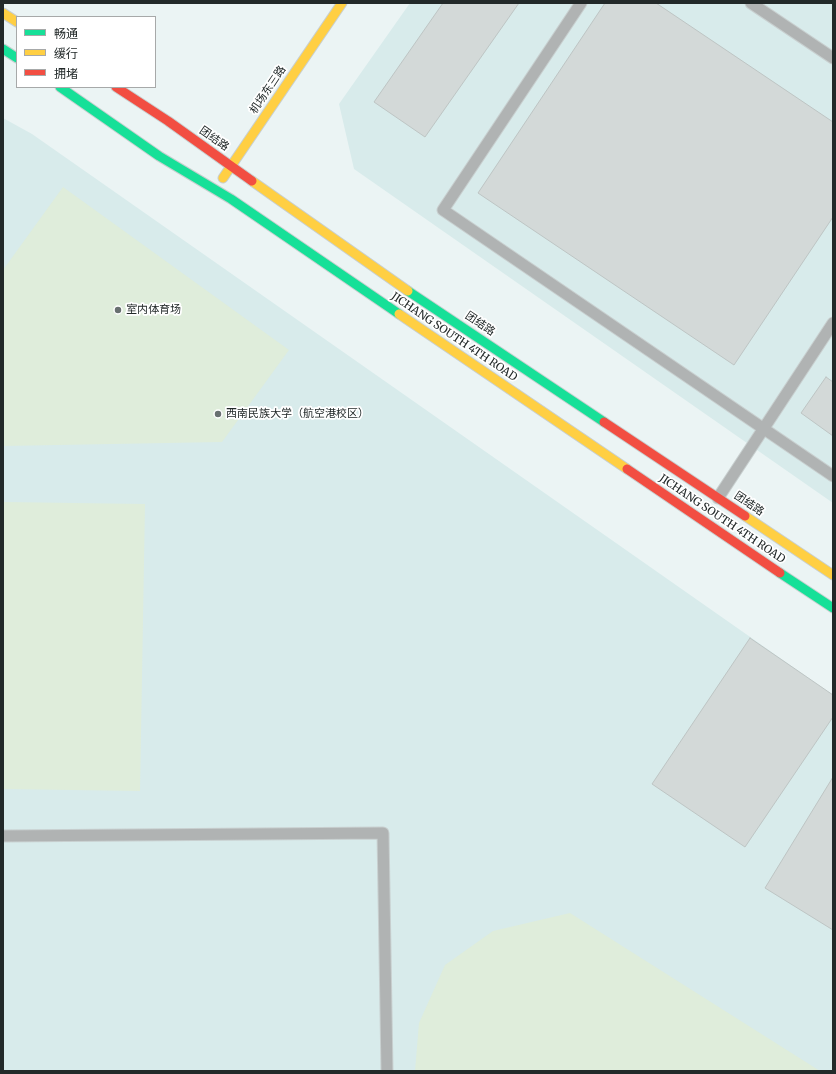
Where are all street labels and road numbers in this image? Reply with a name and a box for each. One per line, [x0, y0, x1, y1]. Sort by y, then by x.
street label: 机场东三路 [247, 64, 289, 116]
street label: 团结路 [197, 124, 231, 154]
street label: JICHANG SOUTH 4TH ROAD [389, 290, 519, 384]
street label: 团结路 [463, 309, 497, 339]
street label: JICHANG SOUTH 4TH ROAD [657, 472, 787, 566]
street label: 团结路 [732, 489, 766, 519]

